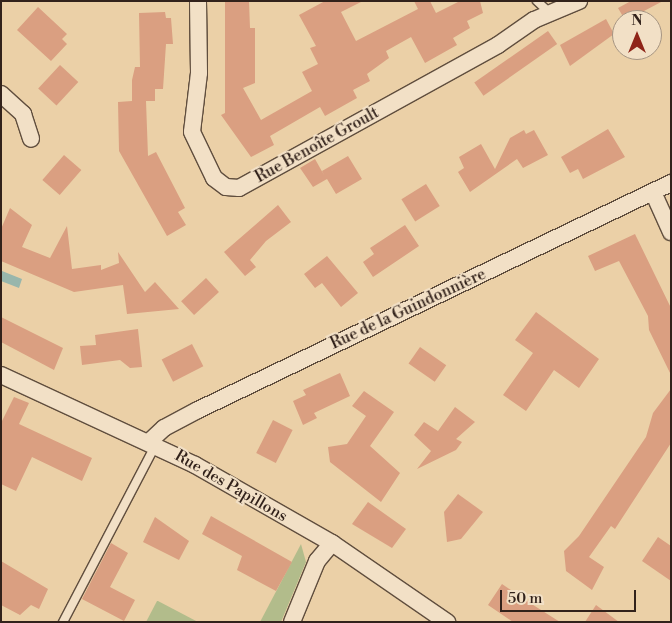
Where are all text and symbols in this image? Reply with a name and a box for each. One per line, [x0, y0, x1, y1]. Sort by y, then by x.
north arrow [612, 10, 662, 60]
text: N [631, 12, 643, 30]
street label: Rue Benoîte Groult [252, 103, 382, 187]
street label: Rue de la Guindonnière [327, 265, 489, 353]
street label: Rue des Papillons [171, 446, 291, 526]
scale bar [502, 580, 638, 612]
text: 50 m [508, 589, 542, 608]

